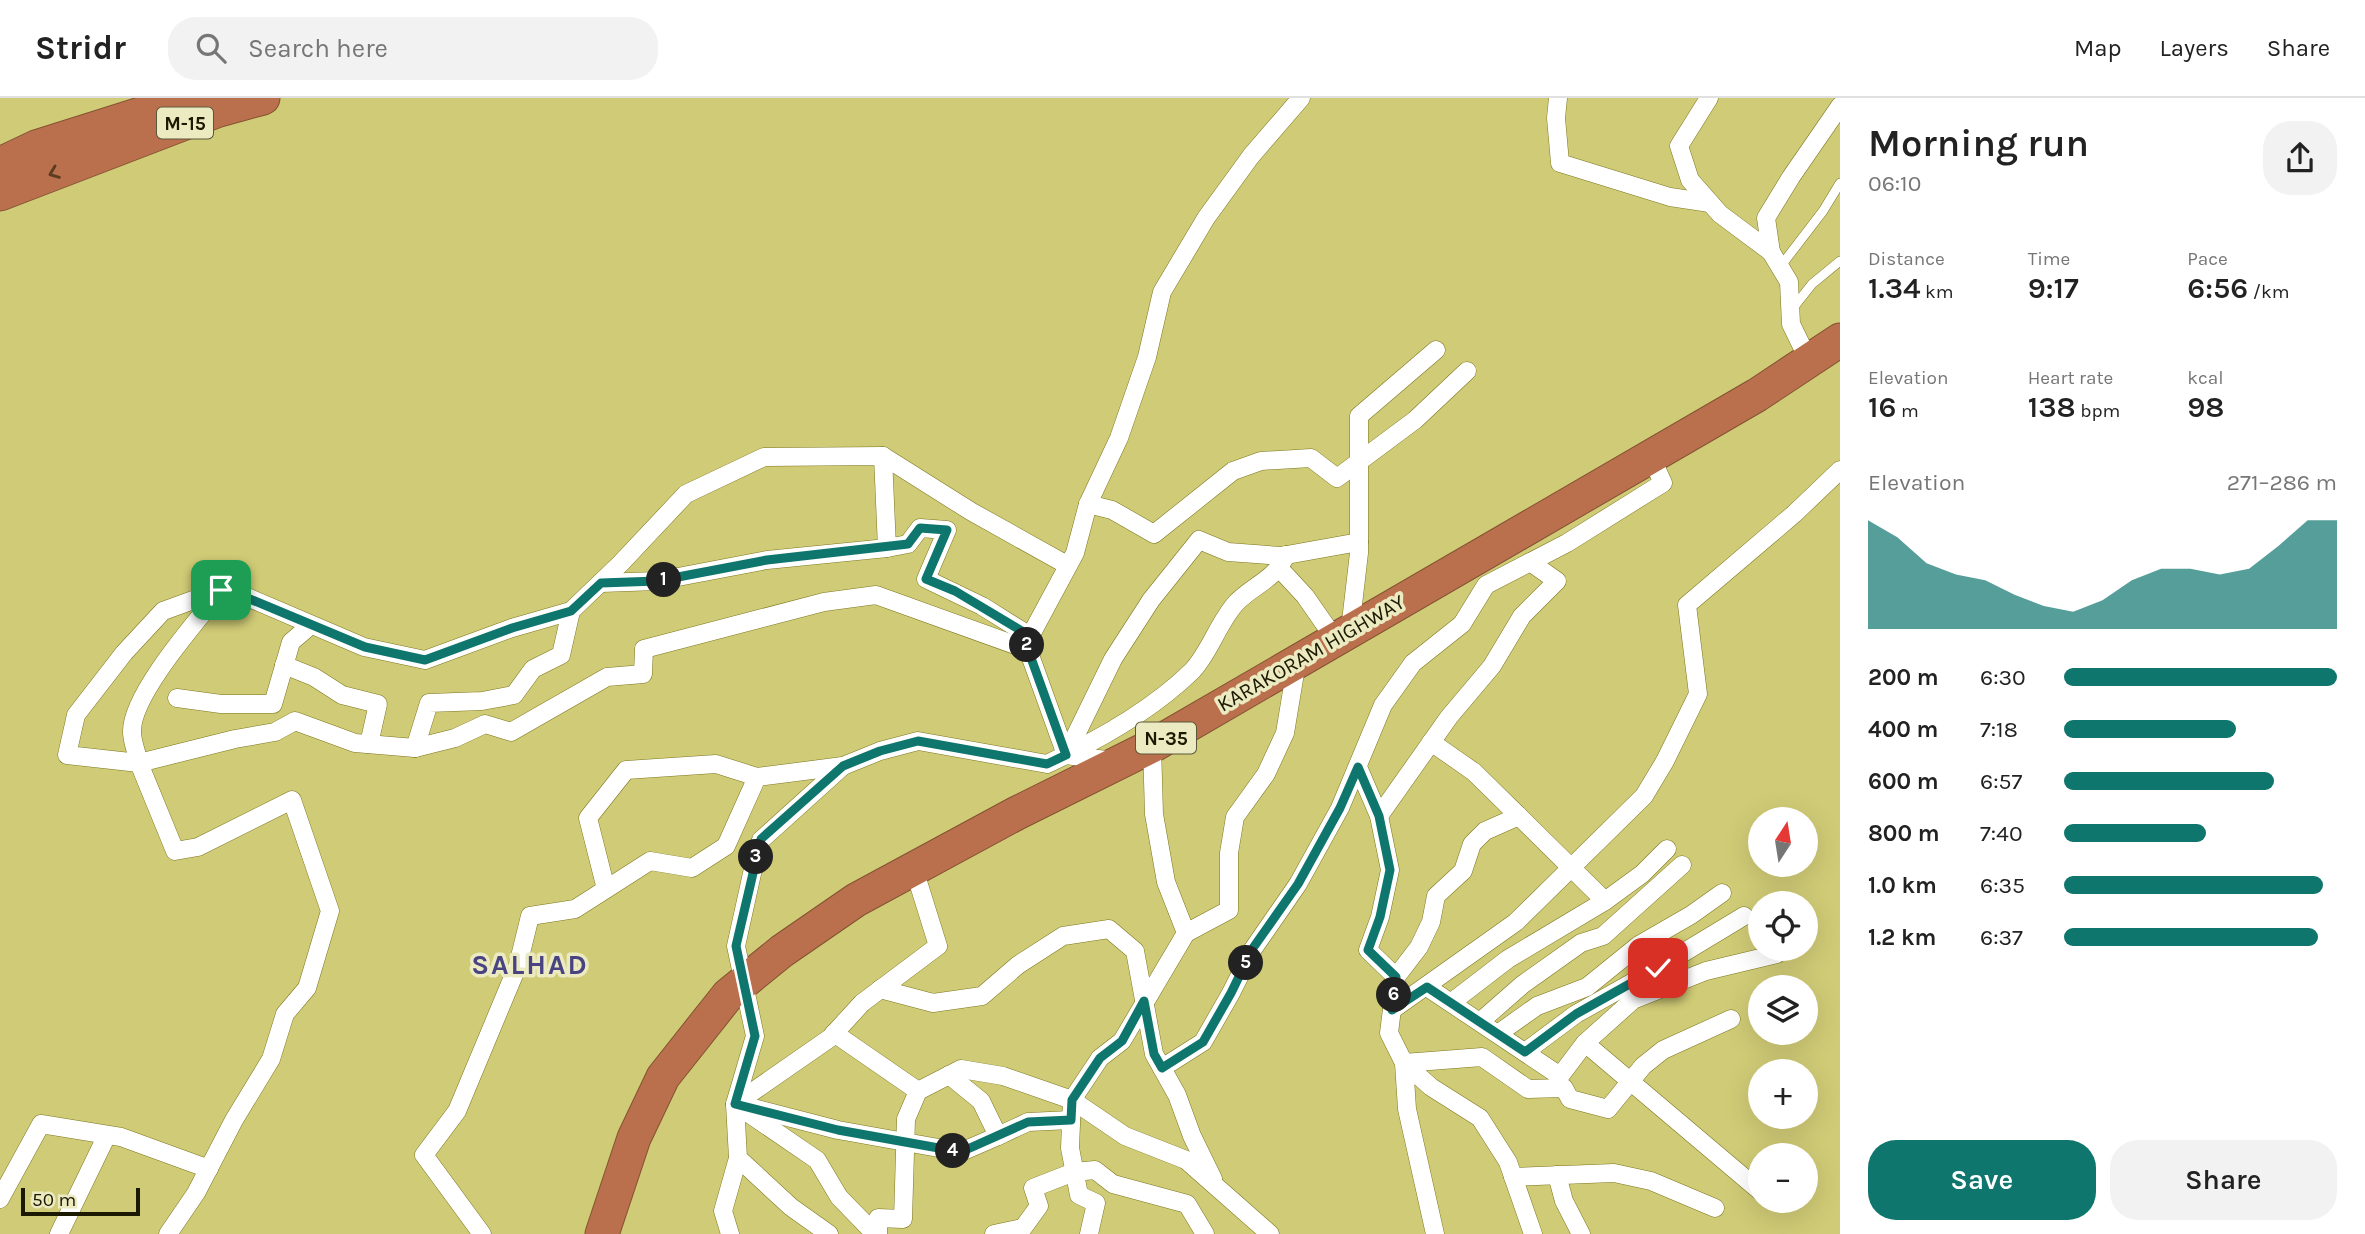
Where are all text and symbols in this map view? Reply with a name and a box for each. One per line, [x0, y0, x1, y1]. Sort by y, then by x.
search box [168, 17, 658, 80]
text: Stridr [35, 29, 126, 67]
icon: search [192, 29, 230, 67]
text: Search here [248, 33, 388, 64]
text: Map [2074, 34, 2122, 62]
text: Layers [2160, 34, 2229, 62]
text: Share [2267, 34, 2330, 62]
road number: M-15 [157, 108, 213, 139]
text: Morning run [1868, 121, 2089, 166]
button: share [2263, 121, 2337, 195]
one-way arrow [49, 165, 61, 179]
text: 06:10 [1868, 170, 1921, 197]
text: Distance [1868, 248, 1945, 270]
text: Time [2028, 248, 2070, 270]
text: Pace [2187, 248, 2228, 270]
text: 1.34 [1868, 270, 1921, 306]
text: 9:17 [2028, 270, 2079, 306]
text: 6:56 [2187, 270, 2248, 306]
text: km [1921, 281, 1954, 303]
text: /km [2248, 281, 2289, 303]
text: Elevation [1868, 367, 1948, 389]
text: Heart rate [2028, 367, 2113, 389]
text: kcal [2187, 367, 2224, 389]
text: 16 [1868, 389, 1896, 425]
text: 138 [2028, 389, 2076, 425]
text: 98 [2187, 389, 2225, 425]
text: m [1896, 400, 1919, 422]
text: bpm [2076, 400, 2120, 422]
text: Elevation [1868, 469, 1965, 496]
text: 271–286 m [2227, 469, 2337, 496]
pin [191, 560, 251, 620]
pin: 1 [646, 562, 682, 598]
text: 1 [660, 568, 667, 590]
icon: arrive [202, 571, 240, 609]
street label: KARAKORAM HIGHWAY [1213, 589, 1409, 716]
pin: 2 [1010, 628, 1044, 662]
text: 2 [1021, 633, 1032, 655]
text: 200 m [1868, 664, 1939, 691]
text: 6:30 [1980, 664, 2026, 691]
text: 400 m [1868, 716, 1938, 743]
text: 7:18 [1980, 716, 2018, 743]
road number: N-35 [1136, 722, 1196, 754]
text: 600 m [1868, 768, 1939, 795]
text: 6:57 [1980, 768, 2022, 795]
north arrow [1748, 807, 1818, 877]
map controls [1748, 807, 1818, 1213]
text: 800 m [1868, 820, 1940, 847]
text: 7:40 [1980, 820, 2023, 847]
pin: 3 [738, 840, 774, 874]
text: 3 [750, 845, 761, 867]
text: 1.0 km [1868, 872, 1937, 899]
text: 6:35 [1980, 872, 2025, 899]
button: locate [1748, 891, 1818, 961]
text: 1.2 km [1868, 924, 1936, 951]
text: 6:37 [1980, 924, 2023, 951]
pin [1628, 938, 1688, 998]
pin: 5 [1228, 946, 1264, 980]
district label: SALHAD [471, 948, 589, 981]
icon: check [1639, 949, 1677, 987]
text: 5 [1240, 951, 1251, 973]
button: layers [1748, 975, 1818, 1045]
pin: 6 [1376, 978, 1412, 1012]
text: 6 [1388, 983, 1399, 1005]
button: + [1748, 1059, 1818, 1129]
pin: 4 [936, 1134, 970, 1168]
text: 4 [947, 1139, 958, 1161]
button: Save [1868, 1140, 2096, 1220]
button: Share [2110, 1140, 2337, 1220]
button: − [1748, 1143, 1818, 1213]
scale bar [21, 1185, 140, 1217]
text: 50 m [32, 1189, 76, 1211]

